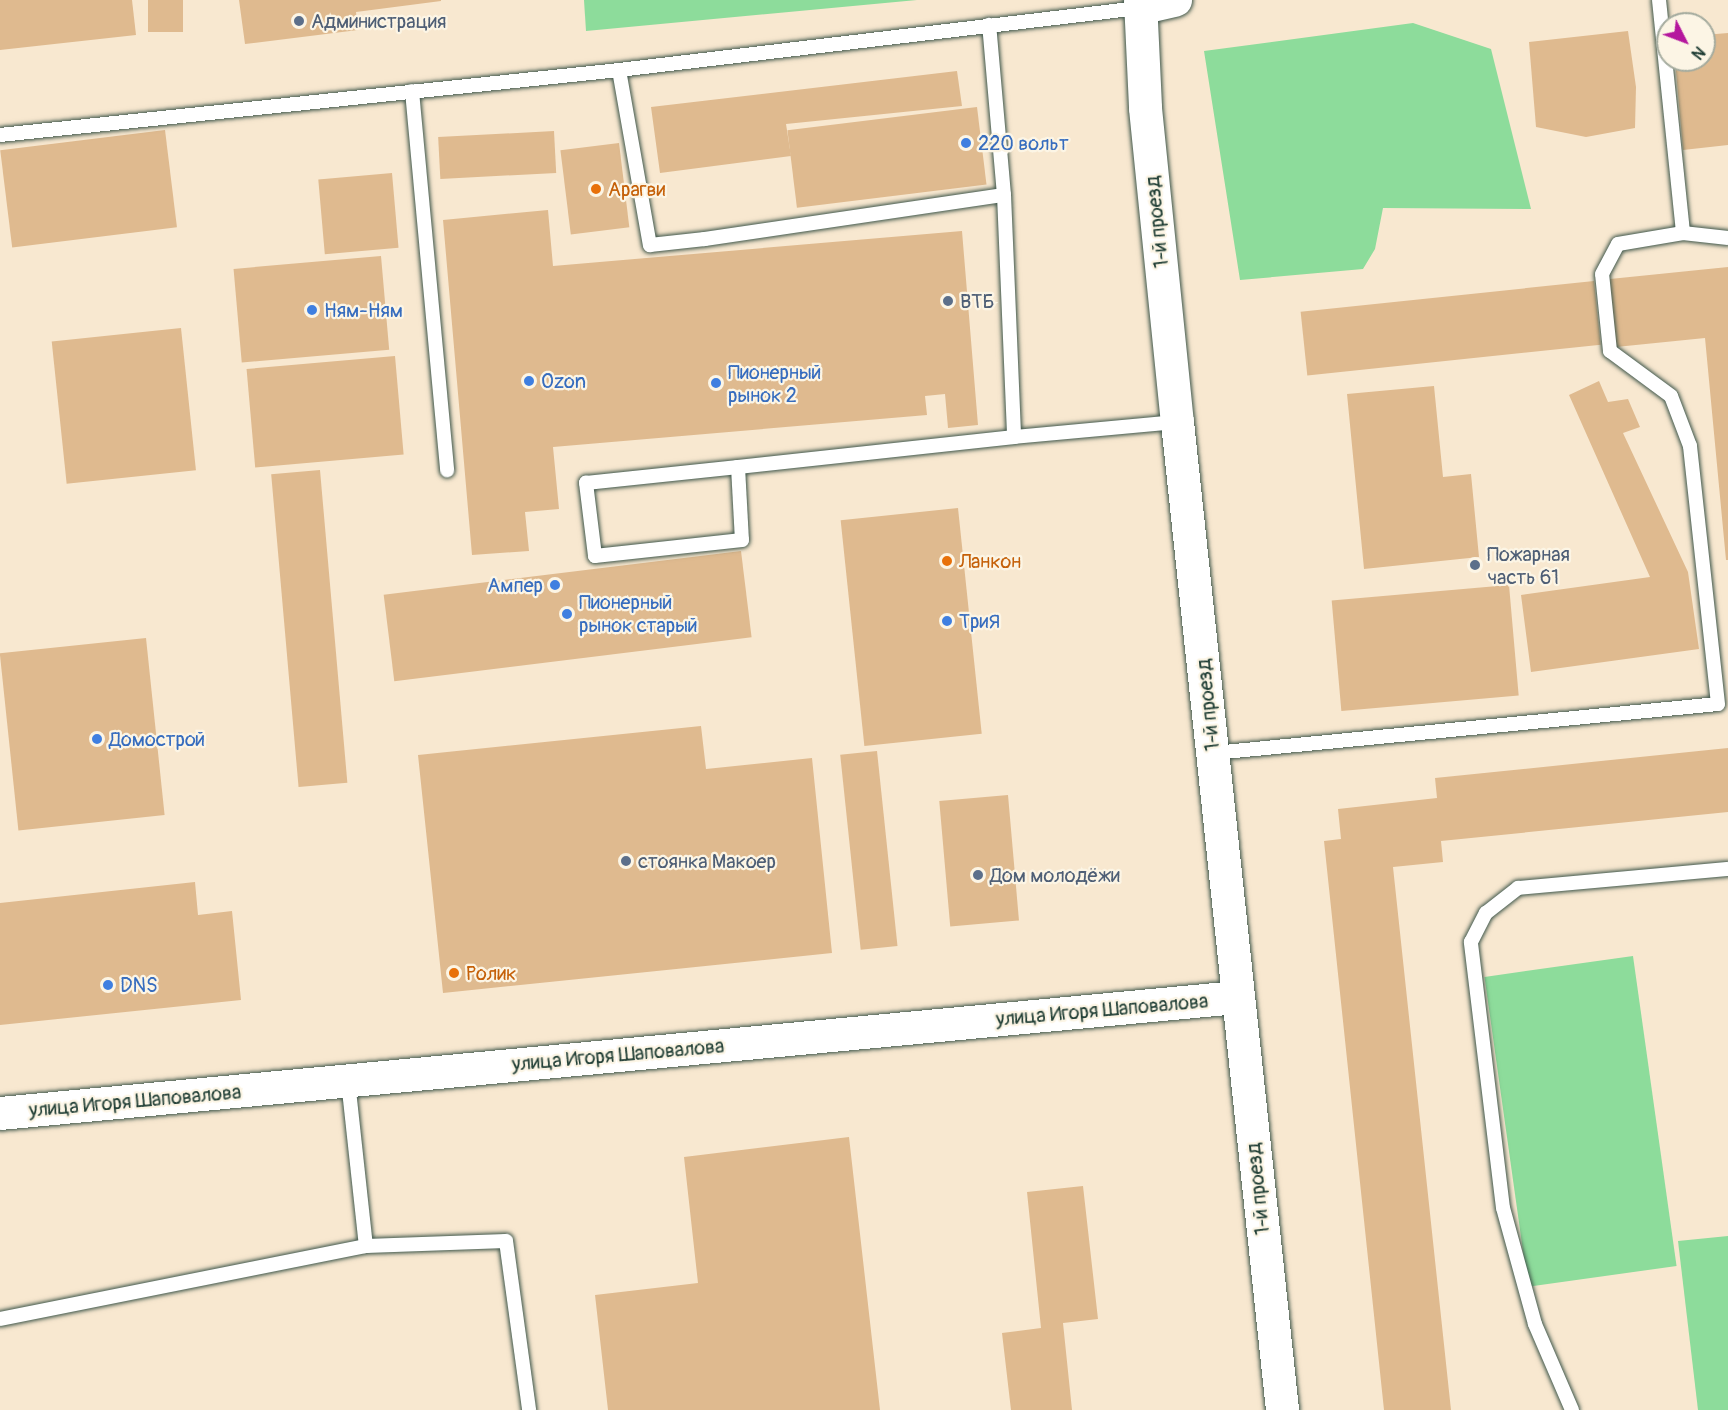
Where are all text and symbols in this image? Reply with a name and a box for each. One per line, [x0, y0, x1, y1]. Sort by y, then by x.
place label: Администрация [311, 9, 446, 33]
north arrow [1656, 12, 1716, 72]
marker: Администрация [292, 14, 306, 28]
text: N [1687, 42, 1709, 63]
place label: 220 вольт [978, 131, 1069, 155]
marker: 220 вольт [959, 136, 973, 150]
street label: 1-й проезд [1140, 175, 1174, 269]
place label: Арагви [608, 177, 665, 201]
marker: Арагви [589, 182, 603, 196]
place label: ВТБ [960, 289, 994, 313]
marker: ВТБ [941, 294, 955, 308]
place label: Ням-Ням [324, 298, 403, 322]
marker: Ням-Ням [305, 303, 319, 317]
place label: Пионерный рынок 2 [728, 360, 821, 407]
place label: Ozon [541, 369, 586, 393]
marker: Ozon [522, 374, 536, 388]
marker: Пионерный рынок 2 [709, 376, 723, 390]
place label: Пожарная часть 61 [1487, 542, 1570, 589]
place label: Ланкон [959, 549, 1021, 573]
marker: Ланкон [940, 554, 954, 568]
marker: Пожарная часть 61 [1468, 558, 1482, 572]
place label: Ампер [487, 573, 543, 597]
marker: Ампер [548, 578, 562, 592]
place label: Пионерный рынок старый [579, 590, 698, 637]
marker: Пионерный рынок старый [560, 607, 574, 621]
place label: ТриЯ [959, 609, 1000, 633]
marker: ТриЯ [940, 614, 954, 628]
street label: 1-й проезд [1191, 658, 1225, 752]
place label: Домострой [109, 727, 205, 751]
marker: Домострой [90, 732, 104, 746]
place label: стоянка Макоер [638, 849, 776, 873]
marker: стоянка Макоер [619, 854, 633, 868]
place label: Дом молодёжи [990, 863, 1120, 887]
marker: Дом молодёжи [971, 868, 985, 882]
place label: Ролик [466, 961, 516, 985]
marker: Ролик [447, 966, 461, 980]
place label: DNS [120, 973, 158, 997]
marker: DNS [101, 978, 115, 992]
street label: улица Игоря Шаповалова [995, 989, 1209, 1031]
street label: улица Игоря Шаповалова [511, 1034, 725, 1076]
street label: улица Игоря Шаповалова [28, 1080, 242, 1122]
street label: 1-й проезд [1241, 1142, 1275, 1236]

